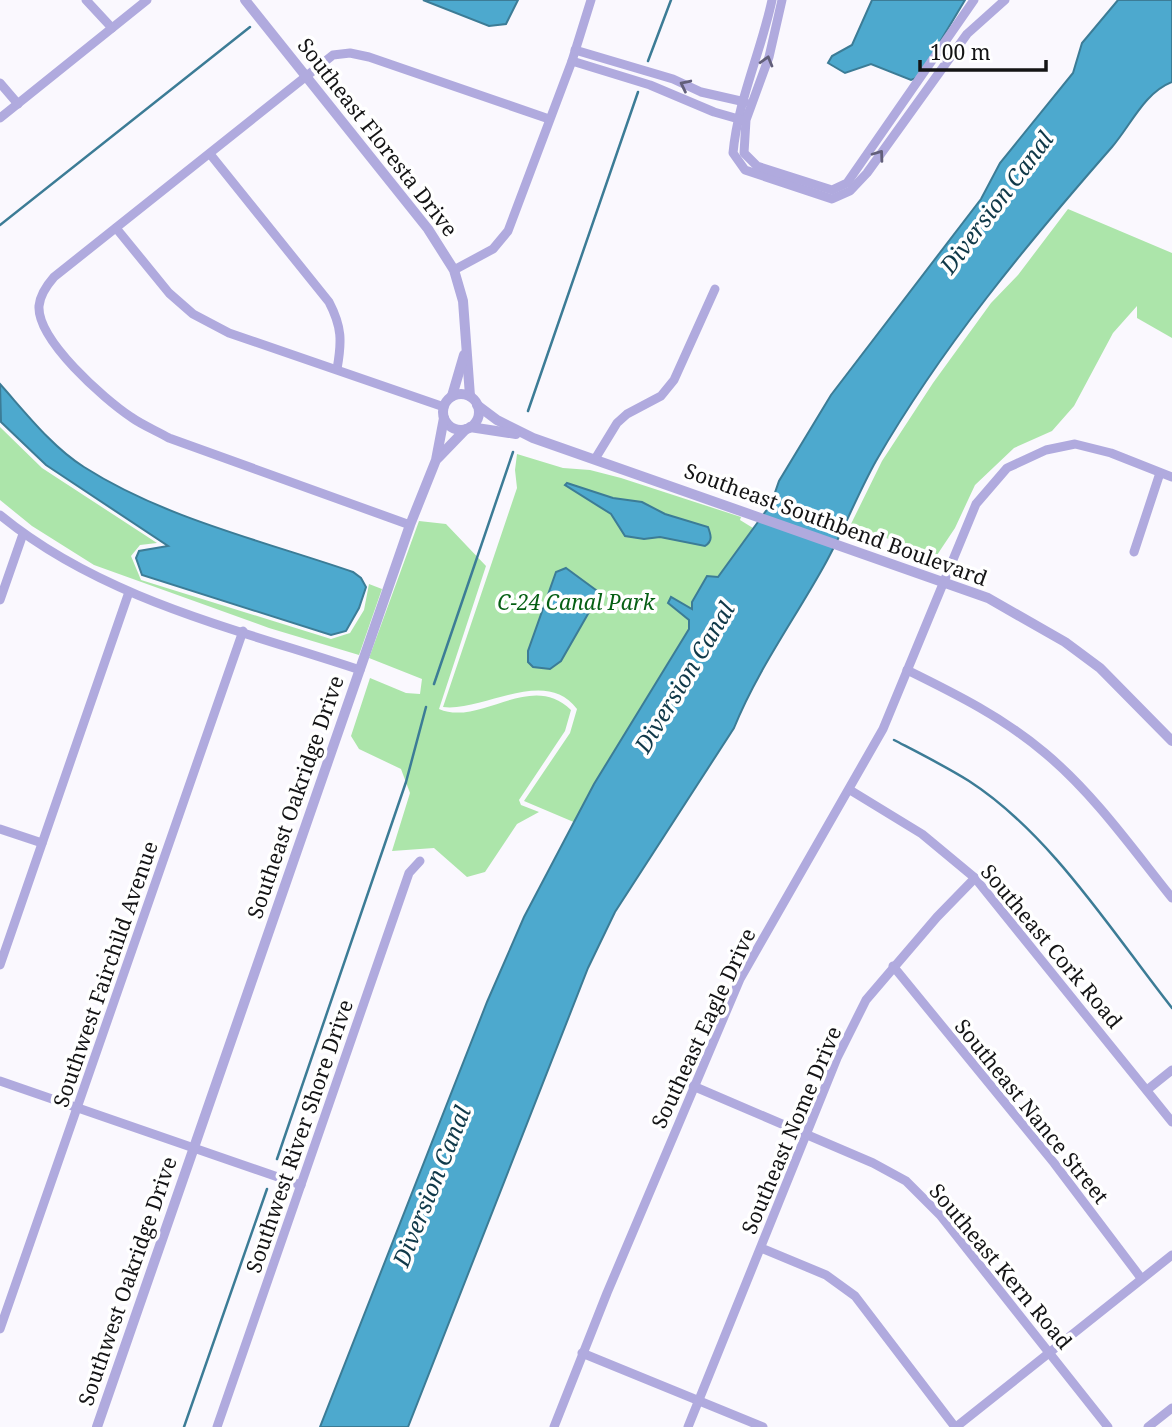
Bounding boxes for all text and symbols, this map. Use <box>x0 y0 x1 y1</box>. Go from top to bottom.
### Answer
scale bar <box>920 28 1046 72</box>
street label: Southeast Floresta Drive <box>292 32 464 242</box>
text: 100 m <box>930 38 991 66</box>
one-way arrow <box>759 55 774 67</box>
one-way arrow <box>680 79 692 93</box>
water label: Diversion Canal <box>931 124 1060 281</box>
one-way arrow <box>871 150 884 163</box>
street label: Southeast Southbend Boulevard <box>681 456 991 592</box>
park label: C-24 Canal Park <box>497 588 656 616</box>
water label: Diversion Canal <box>626 596 742 759</box>
street label: Southeast Oakridge Drive <box>240 672 350 922</box>
street label: Southwest Fairchild Avenue <box>46 837 164 1111</box>
street label: Southeast Cork Road <box>975 858 1129 1034</box>
street label: Southeast Eagle Drive <box>644 923 762 1133</box>
street label: Southwest River Shore Drive <box>239 996 359 1276</box>
street label: Southeast Nance Street <box>949 1013 1115 1209</box>
street label: Southeast Nome Drive <box>735 1022 847 1238</box>
water label: Diversion Canal <box>384 1101 478 1272</box>
street label: Southwest Oakridge Drive <box>71 1153 183 1409</box>
street label: Southeast Kern Road <box>923 1177 1079 1355</box>

